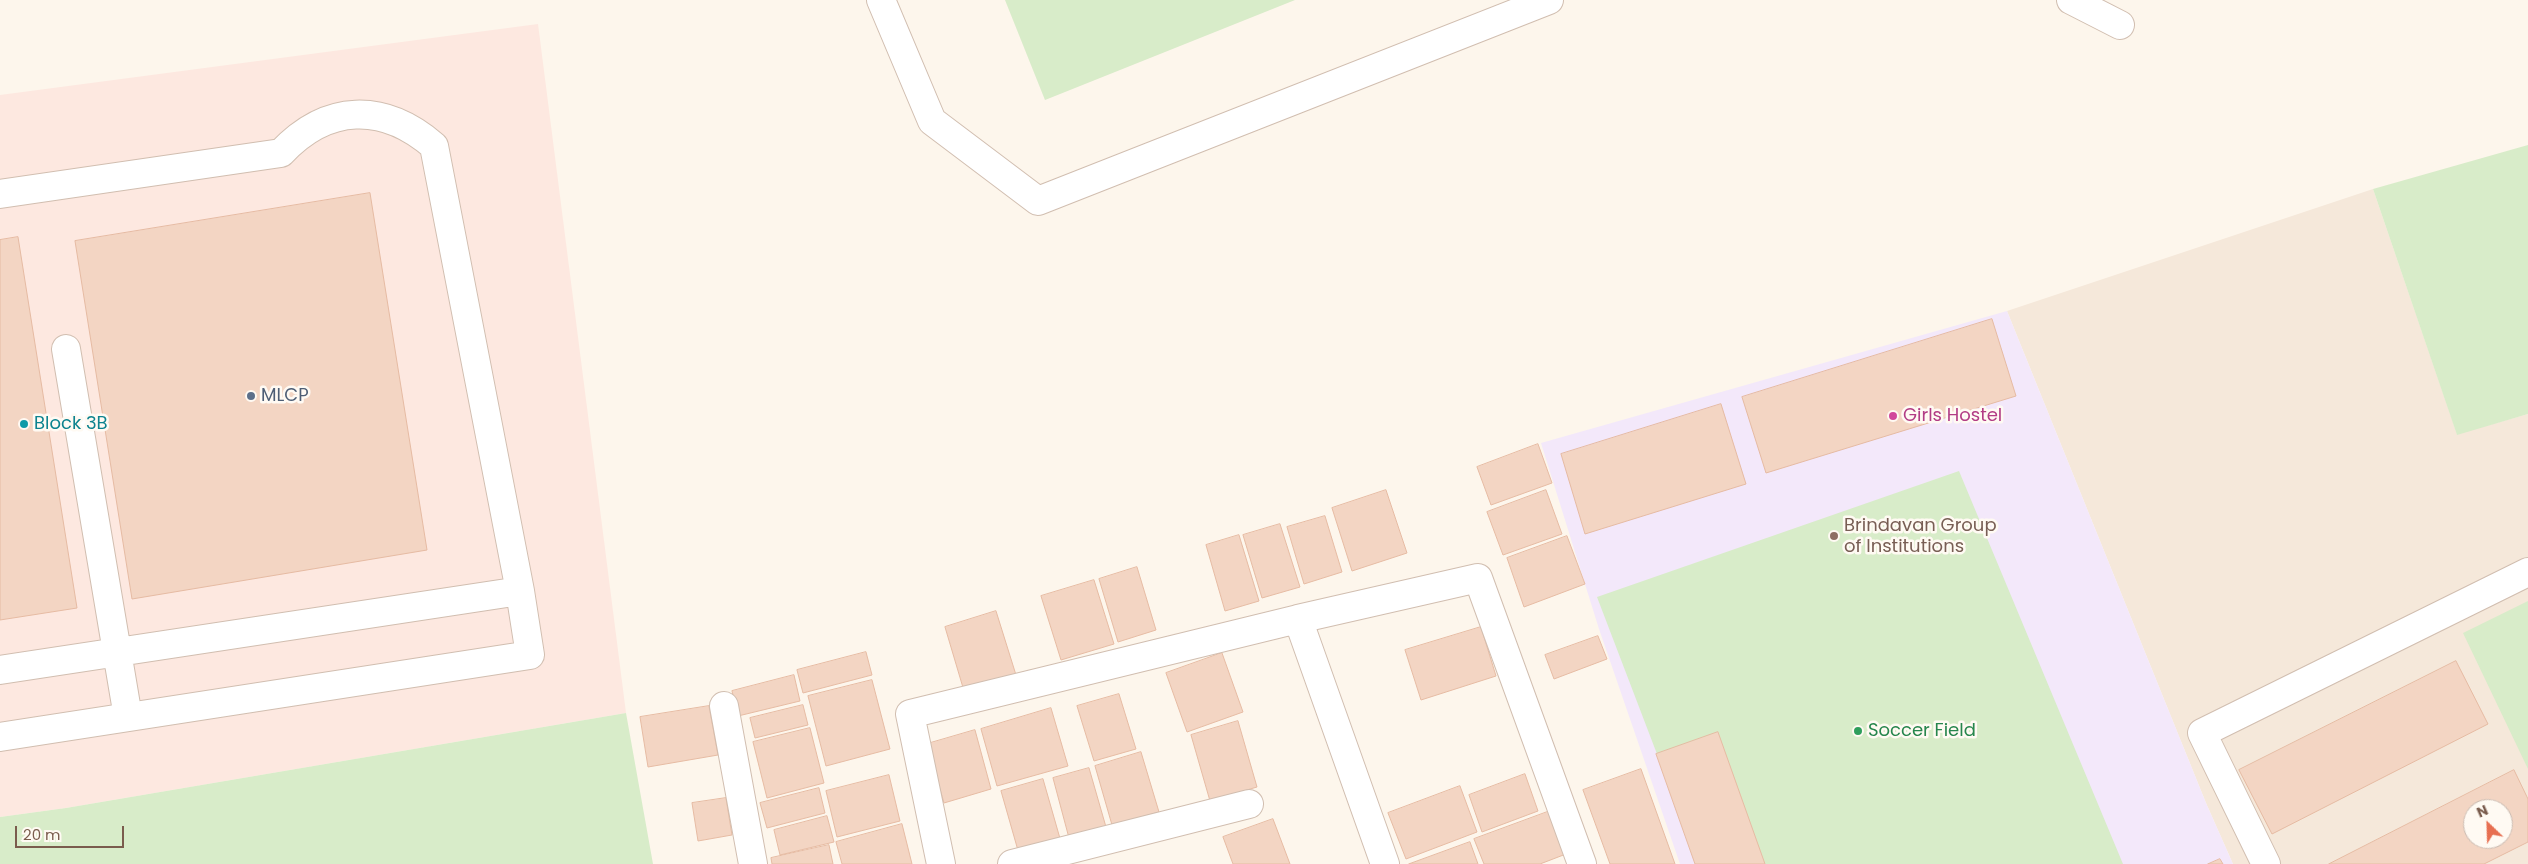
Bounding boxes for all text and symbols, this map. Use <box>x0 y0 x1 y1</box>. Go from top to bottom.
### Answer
place label: MLCP <box>261 385 309 407</box>
marker: MLCP <box>245 390 257 402</box>
place label: Girls Hostel <box>1903 405 2002 427</box>
marker: Girls Hostel <box>1887 410 1899 422</box>
place label: Block 3B <box>34 413 108 435</box>
marker: Block 3B <box>18 418 30 430</box>
place label: Brindavan Group of Institutions <box>1844 515 1997 558</box>
marker: Brindavan Group of Institutions <box>1828 530 1840 542</box>
place label: Soccer Field <box>1868 720 1976 742</box>
marker: Soccer Field <box>1852 725 1864 737</box>
north arrow <box>2463 799 2513 849</box>
text: N <box>2473 800 2491 822</box>
scale bar <box>18 816 126 848</box>
text: 20 m <box>23 824 61 845</box>

